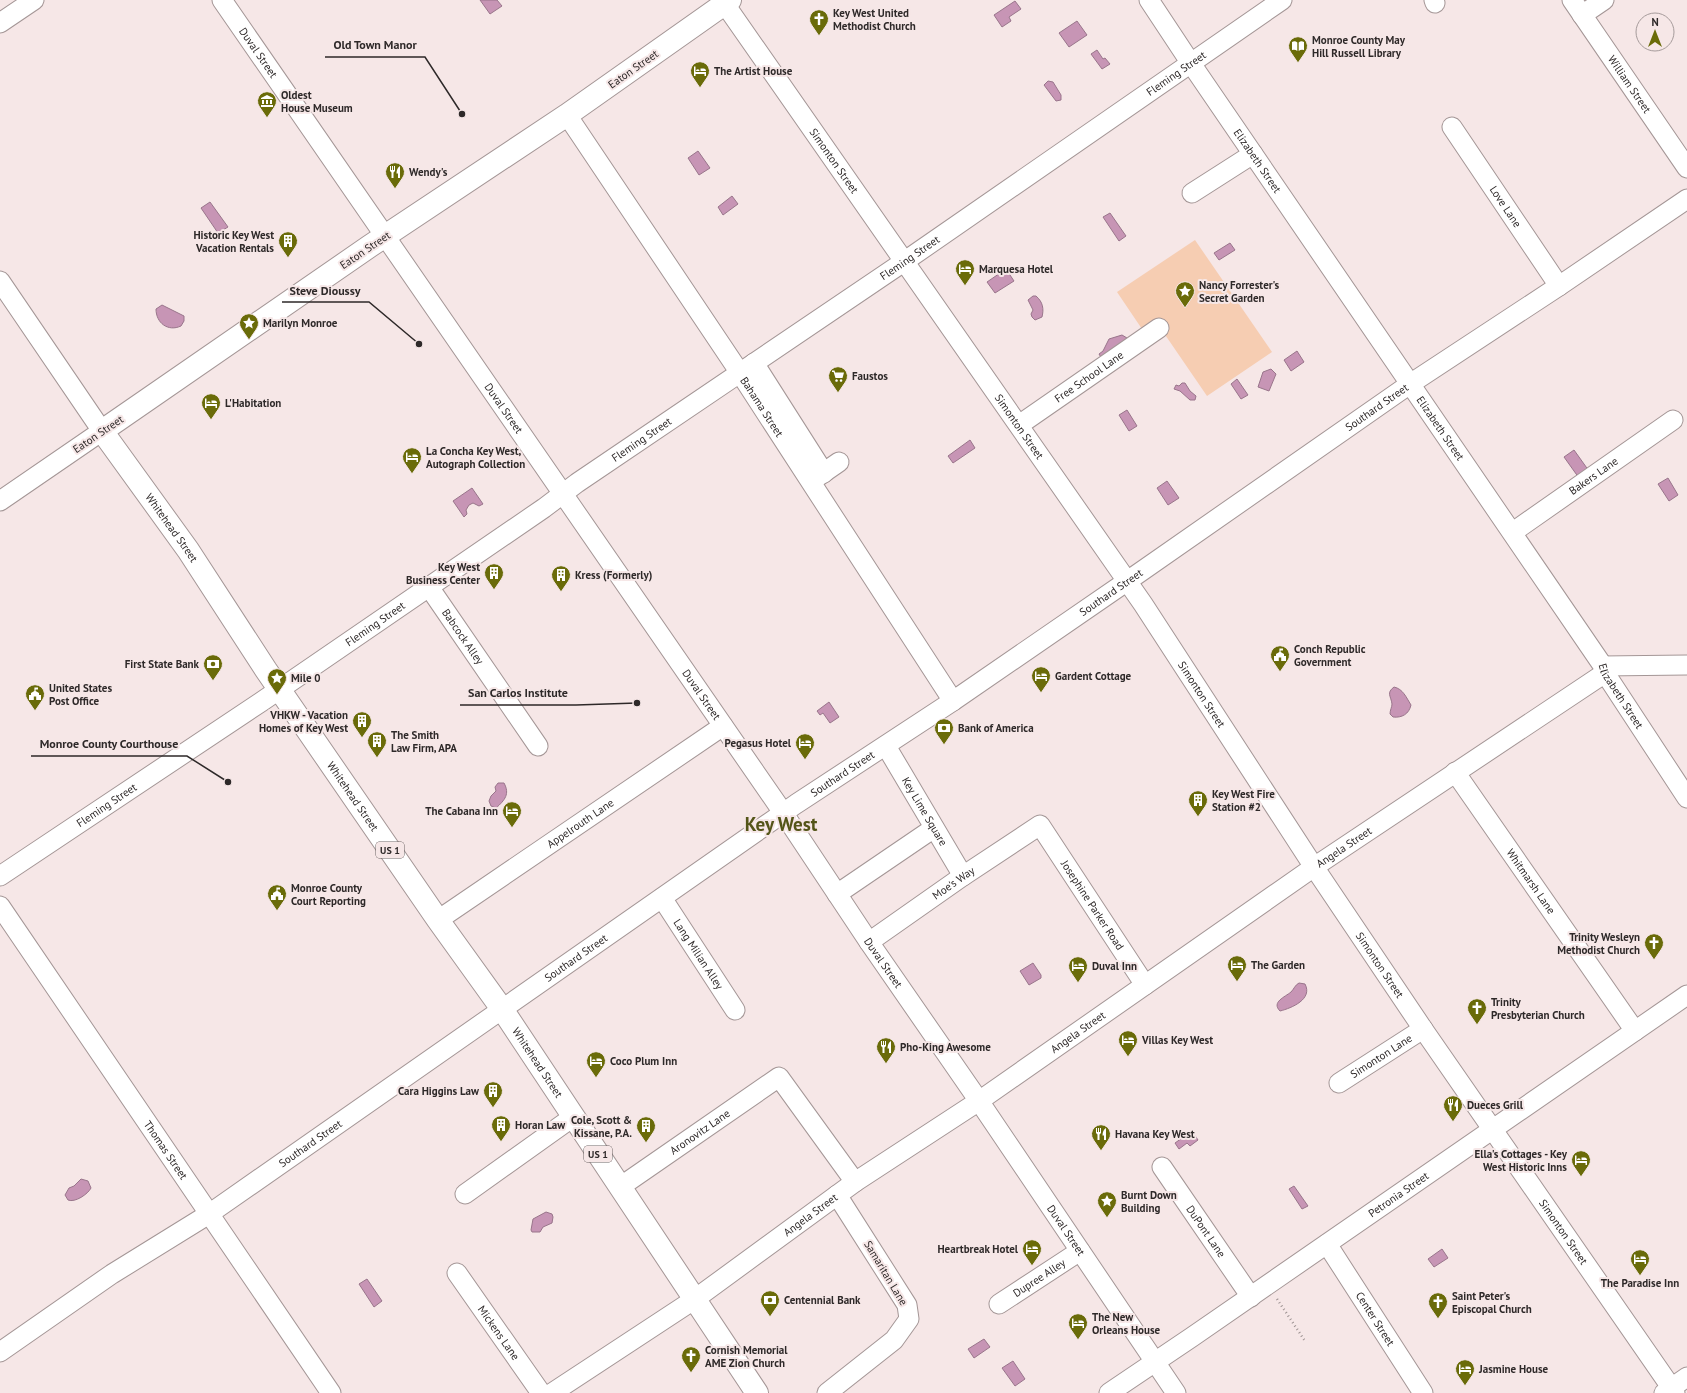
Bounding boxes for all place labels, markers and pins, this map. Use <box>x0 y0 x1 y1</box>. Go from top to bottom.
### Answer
place label: Key West United Methodist Church <box>833 6 916 33</box>
church icon: Key West United Methodist Church <box>808 8 830 36</box>
callout: Old Town Manor <box>325 33 425 57</box>
place label: Monroe County May Hill Russell Library <box>1312 33 1406 60</box>
library icon: Monroe County May Hill Russell Library <box>1287 35 1309 63</box>
hotel icon: The Artist House <box>689 60 711 88</box>
place label: The Artist House <box>714 64 793 78</box>
place label: Oldest House Museum <box>281 88 353 115</box>
museum icon: Oldest House Museum <box>256 90 278 118</box>
restaurant icon: Wendy's <box>384 161 406 189</box>
place label: Wendy's <box>409 165 448 179</box>
place label: Historic Key West Vacation Rentals <box>193 228 274 255</box>
building icon: Historic Key West Vacation Rentals <box>277 230 299 258</box>
hotel icon: Marquesa Hotel <box>954 258 976 286</box>
place label: Marquesa Hotel <box>979 262 1054 276</box>
callout: Steve Dioussy <box>282 278 369 302</box>
place label: Nancy Forrester's Secret Garden <box>1199 278 1280 305</box>
place icon: Nancy Forrester's Secret Garden <box>1174 280 1196 308</box>
place icon: Marilyn Monroe <box>238 312 260 340</box>
place label: Marilyn Monroe <box>263 316 338 330</box>
supermarket icon: Faustos <box>827 365 849 393</box>
place label: Faustos <box>852 369 888 383</box>
hotel icon: L'Habitation <box>200 392 222 420</box>
place label: L'Habitation <box>225 396 281 410</box>
place label: La Concha Key West, Autograph Collection <box>426 444 525 471</box>
hotel icon: La Concha Key West, Autograph Collection <box>401 446 423 474</box>
place label: Key West Business Center <box>406 560 480 587</box>
building icon: Key West Business Center <box>483 562 505 590</box>
building icon: Kress (Formerly) <box>550 564 572 592</box>
place label: Kress (Formerly) <box>575 568 652 582</box>
place label: Conch Republic Government <box>1294 642 1366 669</box>
public building icon: Conch Republic Government <box>1269 644 1291 672</box>
bank icon: First State Bank <box>202 653 224 681</box>
place label: First State Bank <box>125 657 200 671</box>
hotel icon: Gardent Cottage <box>1030 665 1052 693</box>
place icon: Mile 0 <box>266 667 288 695</box>
place label: Gardent Cottage <box>1055 669 1132 683</box>
place label: Mile 0 <box>291 671 321 685</box>
place label: United States Post Office <box>49 681 112 708</box>
callout: San Carlos Institute <box>460 681 576 705</box>
public building icon: United States Post Office <box>24 683 46 711</box>
place label: VHKW - Vacation Homes of Key West <box>259 708 348 735</box>
building icon: VHKW - Vacation Homes of Key West <box>351 710 373 738</box>
bank icon: Bank of America <box>933 717 955 745</box>
place label: Bank of America <box>958 721 1034 735</box>
place label: The Smith Law Firm, APA <box>391 728 457 755</box>
building icon: The Smith Law Firm, APA <box>366 730 388 758</box>
callout: Monroe County Courthouse <box>31 732 187 756</box>
hotel icon: Pegasus Hotel <box>794 732 816 760</box>
place label: Pegasus Hotel <box>725 736 792 750</box>
place label: Key West Fire Station #2 <box>1212 787 1275 814</box>
building icon: Key West Fire Station #2 <box>1187 789 1209 817</box>
hotel icon: The Cabana Inn <box>501 800 523 828</box>
place label: The Cabana Inn <box>425 804 498 818</box>
place label: Monroe County Court Reporting <box>291 881 366 908</box>
public building icon: Monroe County Court Reporting <box>266 883 288 911</box>
place label: Trinity Wesleyn Methodist Church <box>1557 930 1640 957</box>
church icon: Trinity Wesleyn Methodist Church <box>1643 932 1665 960</box>
hotel icon: The Garden <box>1226 954 1248 982</box>
hotel icon: Duval Inn <box>1067 955 1089 983</box>
place label: The Garden <box>1251 958 1305 972</box>
place label: Duval Inn <box>1092 959 1137 973</box>
place label: Trinity Presbyterian Church <box>1491 995 1585 1022</box>
church icon: Trinity Presbyterian Church <box>1466 997 1488 1025</box>
hotel icon: Villas Key West <box>1117 1029 1139 1057</box>
place label: Villas Key West <box>1141 1033 1213 1047</box>
restaurant icon: Pho-King Awesome <box>875 1036 897 1064</box>
place label: Pho-King Awesome <box>900 1040 991 1054</box>
hotel icon: Coco Plum Inn <box>585 1050 607 1078</box>
place label: Coco Plum Inn <box>610 1054 677 1068</box>
building icon: Cara Higgins Law <box>482 1080 504 1108</box>
place label: Cara Higgins Law <box>398 1084 480 1098</box>
restaurant icon: Dueces Grill <box>1442 1094 1464 1122</box>
place label: Dueces Grill <box>1467 1098 1524 1112</box>
place label: Cole, Scott & Kissane, P.A. <box>571 1113 632 1140</box>
building icon: Horan Law <box>490 1114 512 1142</box>
building icon: Cole, Scott & Kissane, P.A. <box>635 1115 657 1143</box>
place label: Horan Law <box>515 1118 566 1132</box>
restaurant icon: Havana Key West <box>1090 1123 1112 1151</box>
place label: Havana Key West <box>1115 1127 1195 1141</box>
place label: Ella's Cottages - Key West Historic Inns <box>1475 1147 1568 1174</box>
hotel icon: Ella's Cottages - Key West Historic Inns <box>1570 1149 1592 1177</box>
place label: Burnt Down Building <box>1121 1188 1177 1215</box>
place icon: Burnt Down Building <box>1096 1190 1118 1218</box>
hotel icon: Heartbreak Hotel <box>1021 1238 1043 1266</box>
place label: Heartbreak Hotel <box>937 1242 1019 1256</box>
hotel icon: The Paradise Inn <box>1629 1248 1651 1276</box>
place label: The Paradise Inn <box>1601 1276 1679 1290</box>
bank icon: Centennial Bank <box>759 1289 781 1317</box>
place label: Saint Peter's Episcopal Church <box>1452 1289 1532 1316</box>
church icon: Saint Peter's Episcopal Church <box>1427 1291 1449 1319</box>
place label: Centennial Bank <box>784 1293 861 1307</box>
place label: The New Orleans House <box>1092 1310 1161 1337</box>
hotel icon: The New Orleans House <box>1067 1312 1089 1340</box>
place label: Cornish Memorial AME Zion Church <box>705 1343 788 1370</box>
church icon: Cornish Memorial AME Zion Church <box>680 1345 702 1373</box>
hotel icon: Jasmine House <box>1454 1358 1476 1386</box>
place label: Jasmine House <box>1478 1362 1549 1376</box>

